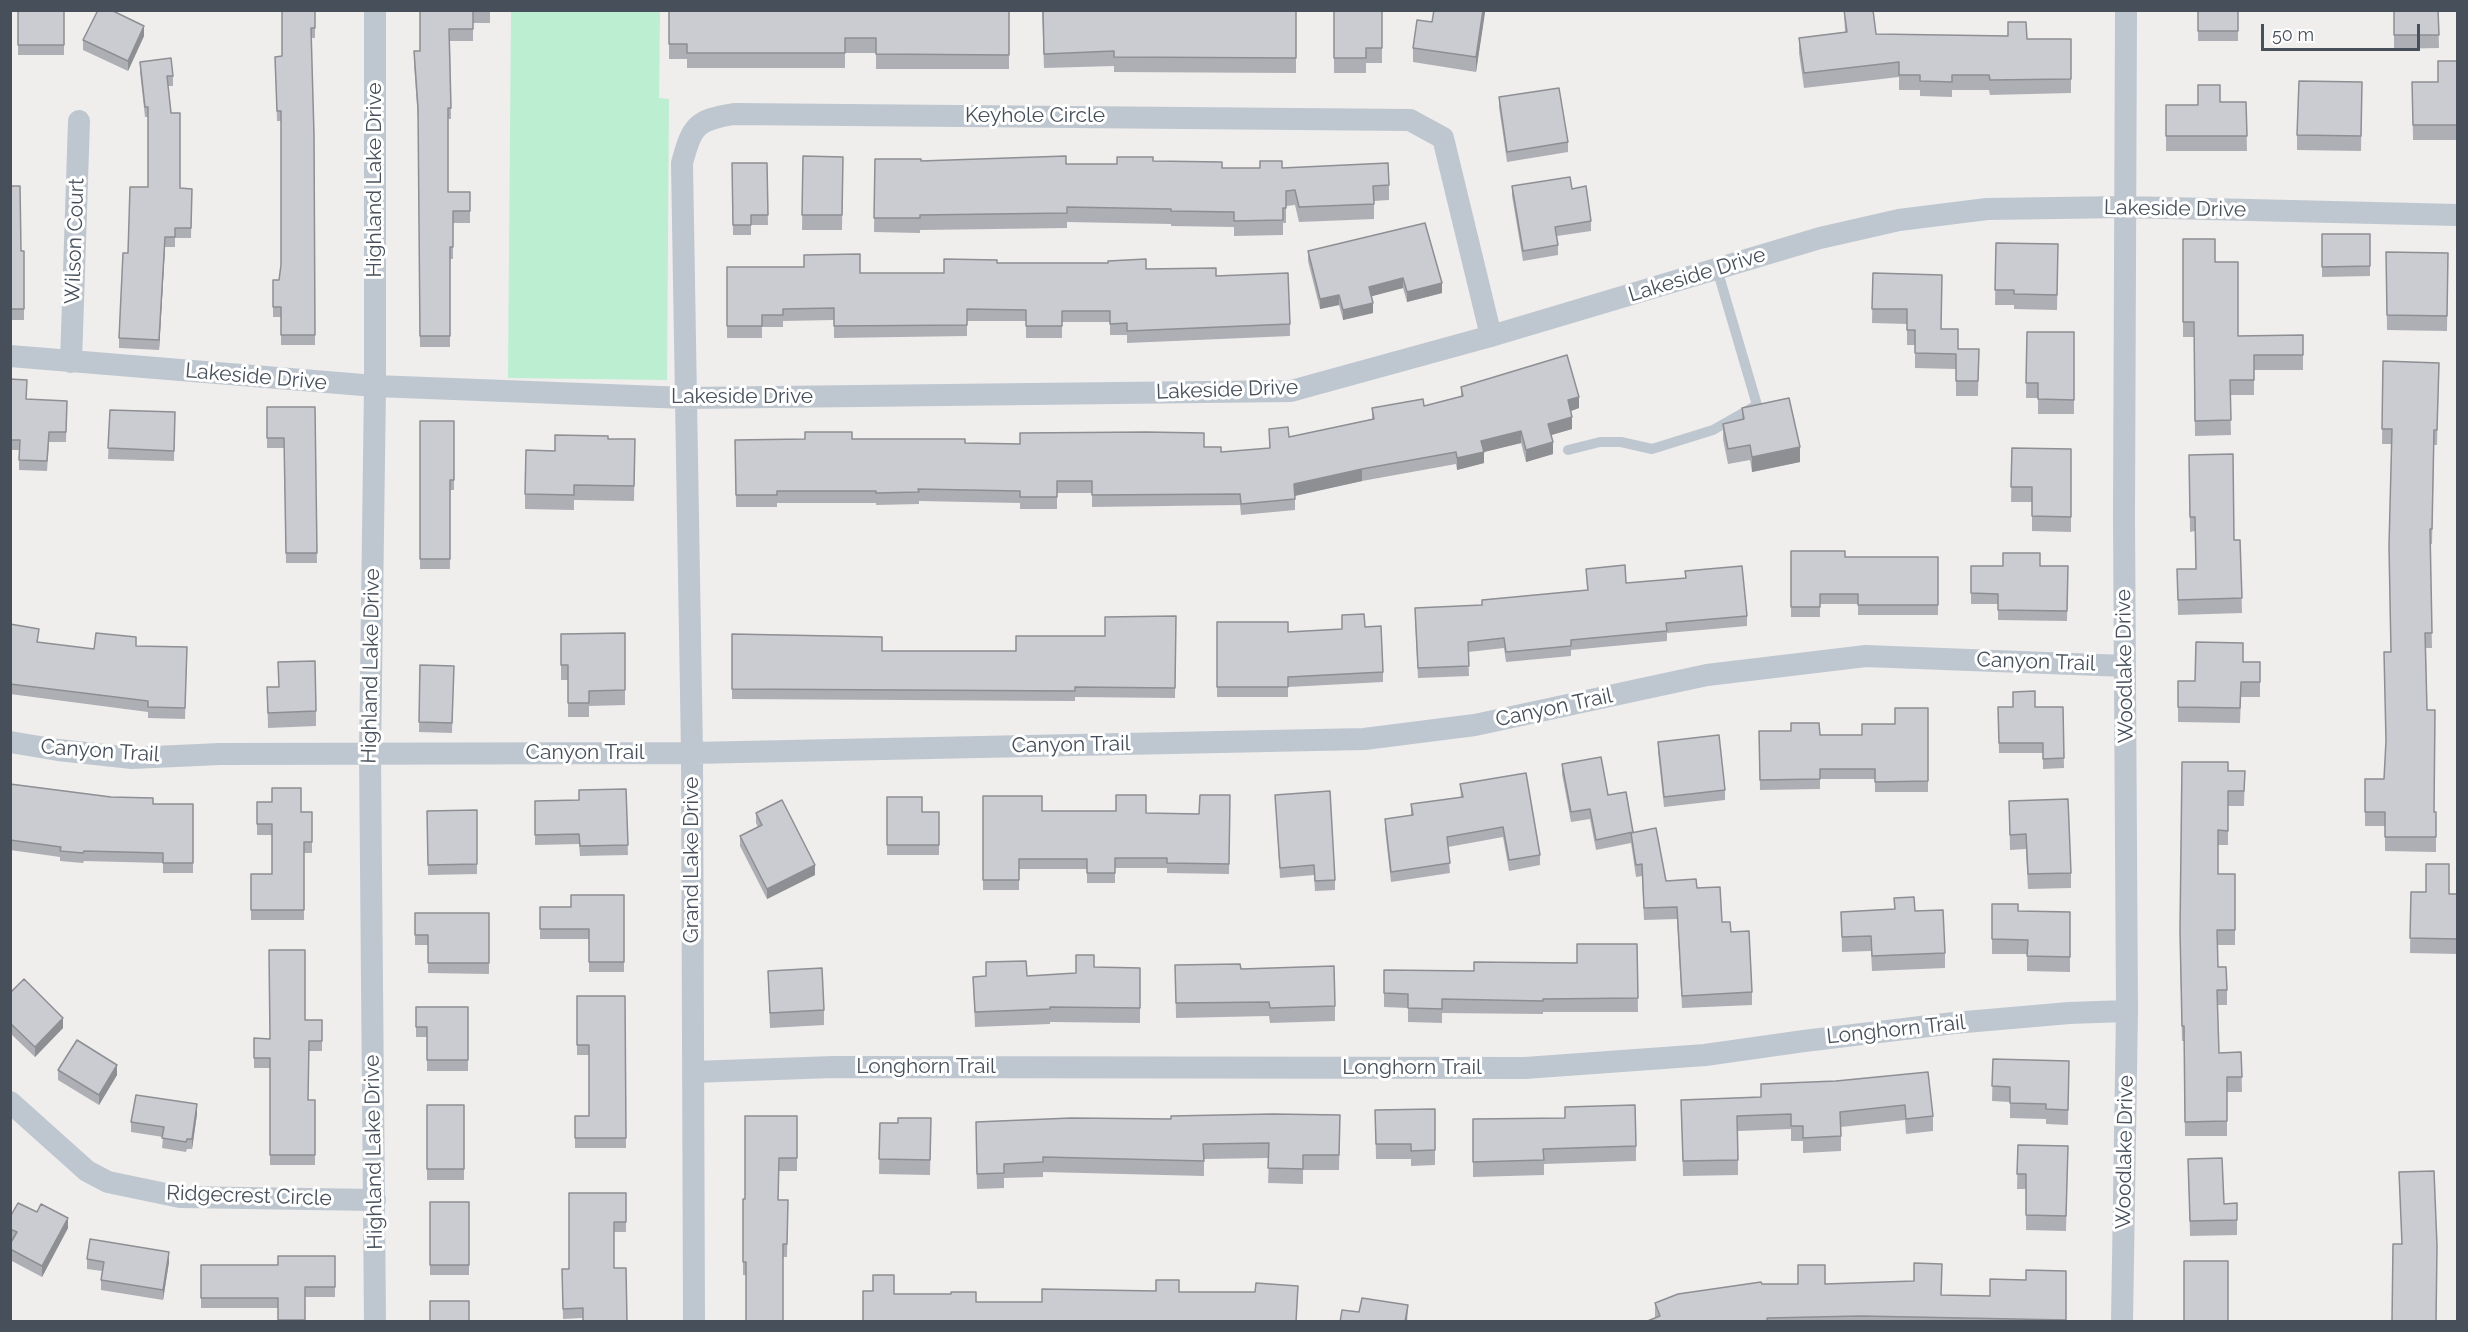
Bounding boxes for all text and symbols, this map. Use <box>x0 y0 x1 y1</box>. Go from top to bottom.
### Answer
scale bar <box>2264 12 2423 50</box>
text: 50 m <box>2272 24 2314 45</box>
street label: Highland Lake Drive <box>362 82 388 278</box>
street label: Keyhole Circle <box>965 103 1105 129</box>
street label: Wilson Court <box>60 177 90 305</box>
street label: Lakeside Drive <box>2104 195 2246 223</box>
street label: Lakeside Drive <box>1625 242 1769 308</box>
street label: Lakeside Drive <box>184 358 328 396</box>
street label: Lakeside Drive <box>1156 375 1298 405</box>
street label: Lakeside Drive <box>671 384 813 410</box>
street label: Highland Lake Drive <box>357 568 385 764</box>
street label: Woodlake Drive <box>2111 589 2139 743</box>
street label: Canyon Trail <box>1976 647 2096 677</box>
street label: Canyon Trail <box>1493 683 1615 733</box>
street label: Canyon Trail <box>1011 731 1131 759</box>
street label: Canyon Trail <box>40 734 160 768</box>
street label: Canyon Trail <box>526 740 644 766</box>
street label: Grand Lake Drive <box>679 777 705 943</box>
street label: Longhorn Trail <box>1825 1010 1967 1050</box>
street label: Highland Lake Drive <box>360 1054 388 1250</box>
street label: Longhorn Trail <box>856 1054 996 1080</box>
street label: Longhorn Trail <box>1342 1055 1482 1081</box>
street label: Woodlake Drive <box>2111 1075 2139 1229</box>
street label: Ridgecrest Circle <box>166 1181 332 1211</box>

